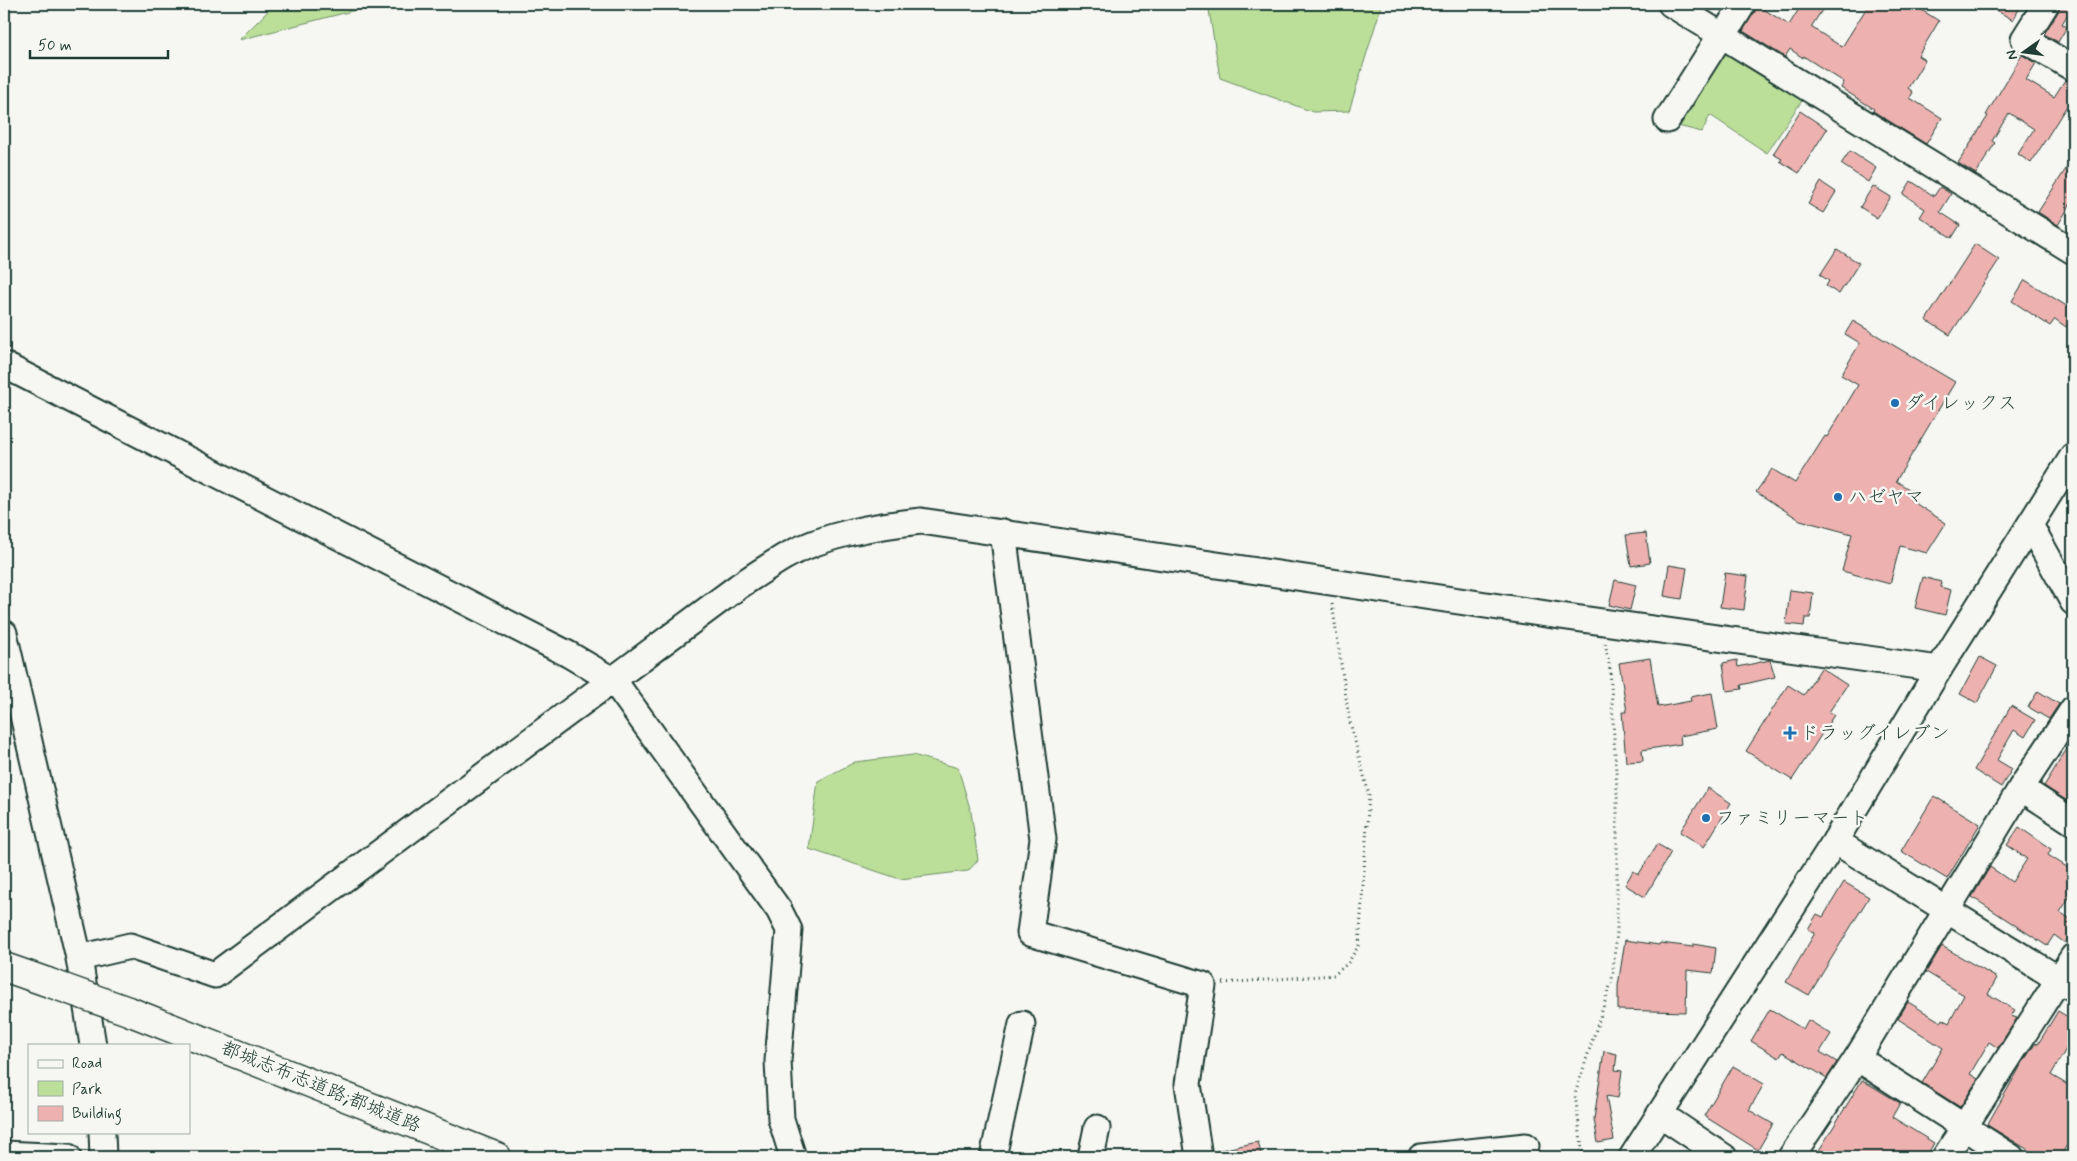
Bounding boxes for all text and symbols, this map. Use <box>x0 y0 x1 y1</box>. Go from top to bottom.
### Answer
scale bar <box>30 28 168 60</box>
north arrow <box>2000 28 2050 78</box>
text: 50 m <box>38 36 72 56</box>
text: N <box>2002 48 2022 62</box>
place label: ダイレックス <box>1905 391 2017 416</box>
marker: ダイレックス <box>1889 397 1901 409</box>
place label: ハゼヤマ <box>1848 485 1924 510</box>
marker: ハゼヤマ <box>1832 491 1844 503</box>
place label: ドラッグイレブン <box>1800 721 1950 746</box>
marker: ドラッグイレブン <box>1784 727 1796 739</box>
place label: ファミリーマート <box>1716 806 1868 831</box>
marker: ファミリーマート <box>1700 812 1712 824</box>
street label: 都城志布志道路;都城道路 <box>217 1035 425 1139</box>
legend <box>28 1044 190 1134</box>
text: Road <box>72 1054 102 1074</box>
text: Park <box>72 1080 102 1100</box>
text: Building <box>72 1104 122 1125</box>

